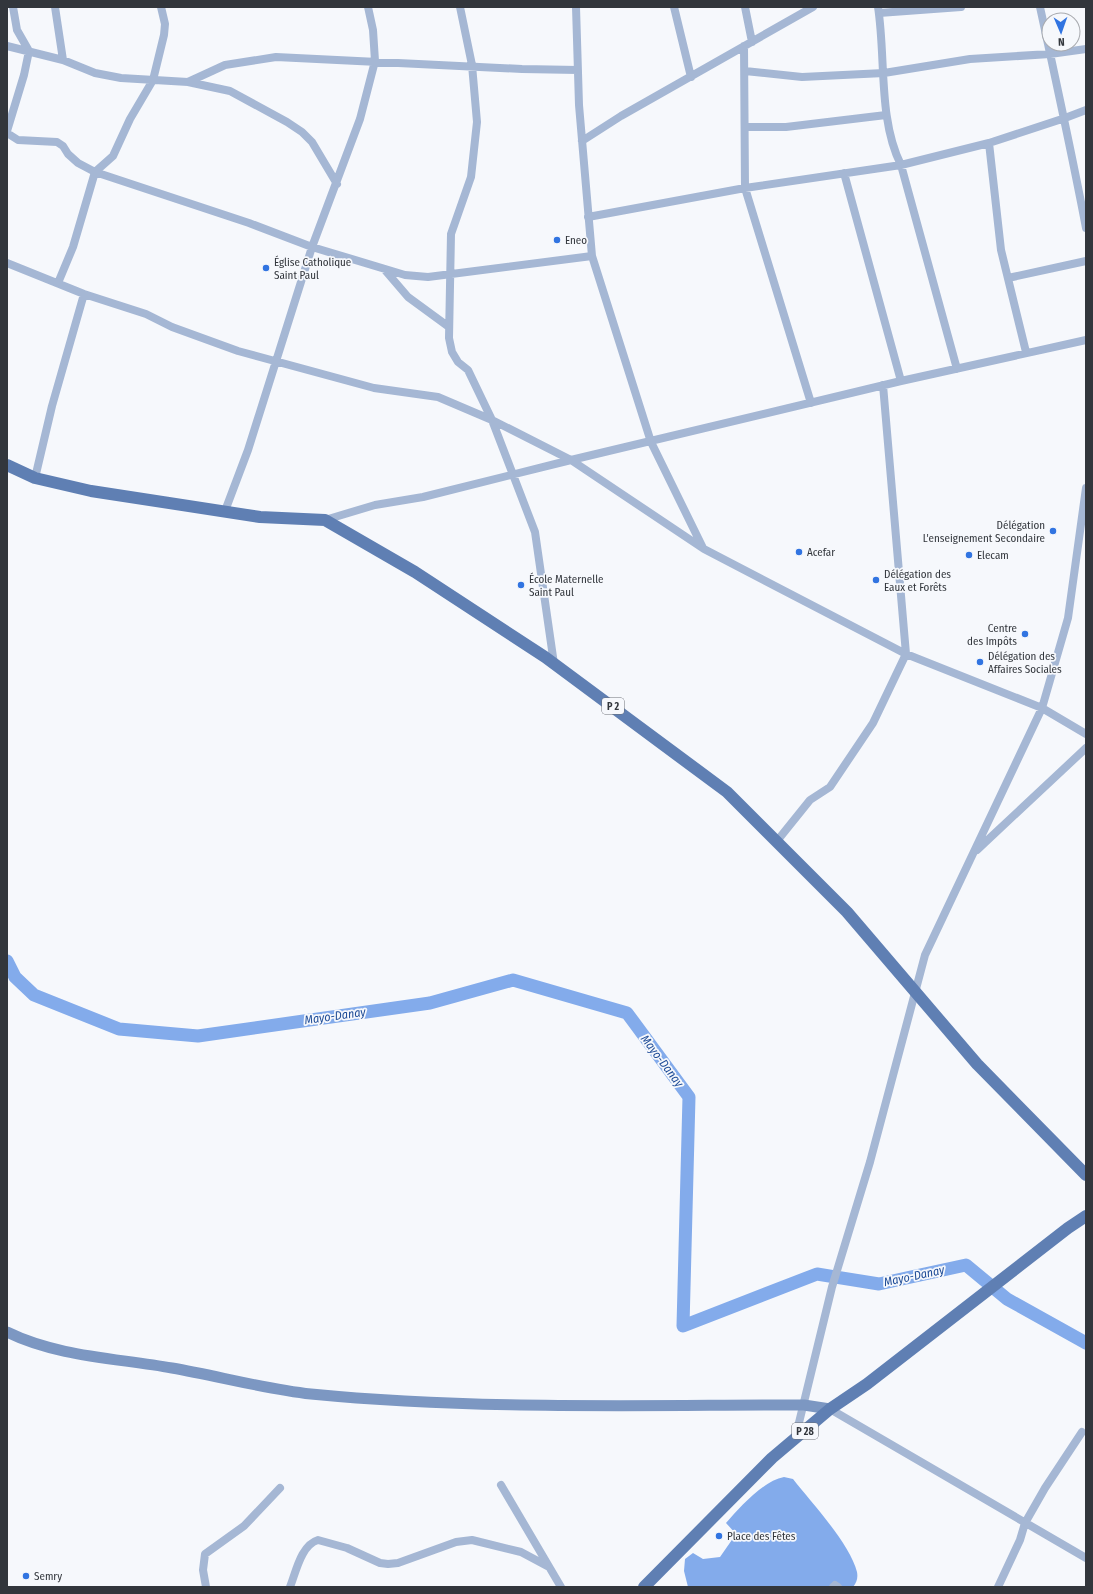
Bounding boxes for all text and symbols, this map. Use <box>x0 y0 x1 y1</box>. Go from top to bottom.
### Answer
north arrow <box>1041 12 1081 52</box>
text: N <box>1058 35 1065 48</box>
place label: Eneo <box>565 234 587 247</box>
marker: Eneo <box>552 235 562 245</box>
place label: Église Catholique Saint Paul <box>274 255 351 282</box>
marker: Église Catholique Saint Paul <box>261 263 271 273</box>
place label: Délégation L'enseignement Secondaire <box>923 519 1045 545</box>
marker: Délégation L'enseignement Secondaire <box>1048 526 1058 536</box>
place label: Acefar <box>807 546 835 559</box>
marker: Acefar <box>794 547 804 557</box>
place label: Elecam <box>977 549 1009 562</box>
marker: Elecam <box>964 550 974 560</box>
place label: Délégation des Eaux et Forêts <box>884 568 951 594</box>
place label: École Maternelle Saint Paul <box>529 572 603 599</box>
marker: Délégation des Eaux et Forêts <box>871 575 881 585</box>
marker: École Maternelle Saint Paul <box>516 580 526 590</box>
place label: Centre des Impôts <box>967 622 1017 648</box>
marker: Centre des Impôts <box>1020 629 1030 639</box>
place label: Délégation des Affaires Sociales <box>988 650 1062 676</box>
marker: Délégation des Affaires Sociales <box>975 657 985 667</box>
road number: P 2 <box>602 698 624 714</box>
water label: Mayo-Danay <box>304 1005 367 1027</box>
water label: Mayo-Danay <box>638 1032 687 1090</box>
water label: Mayo-Danay <box>882 1263 946 1289</box>
road number: P 28 <box>792 1423 818 1439</box>
place label: Place des Fêtes <box>727 1530 796 1543</box>
marker: Place des Fêtes <box>714 1531 724 1541</box>
place label: Semry <box>34 1570 62 1583</box>
marker: Semry <box>21 1571 31 1581</box>

